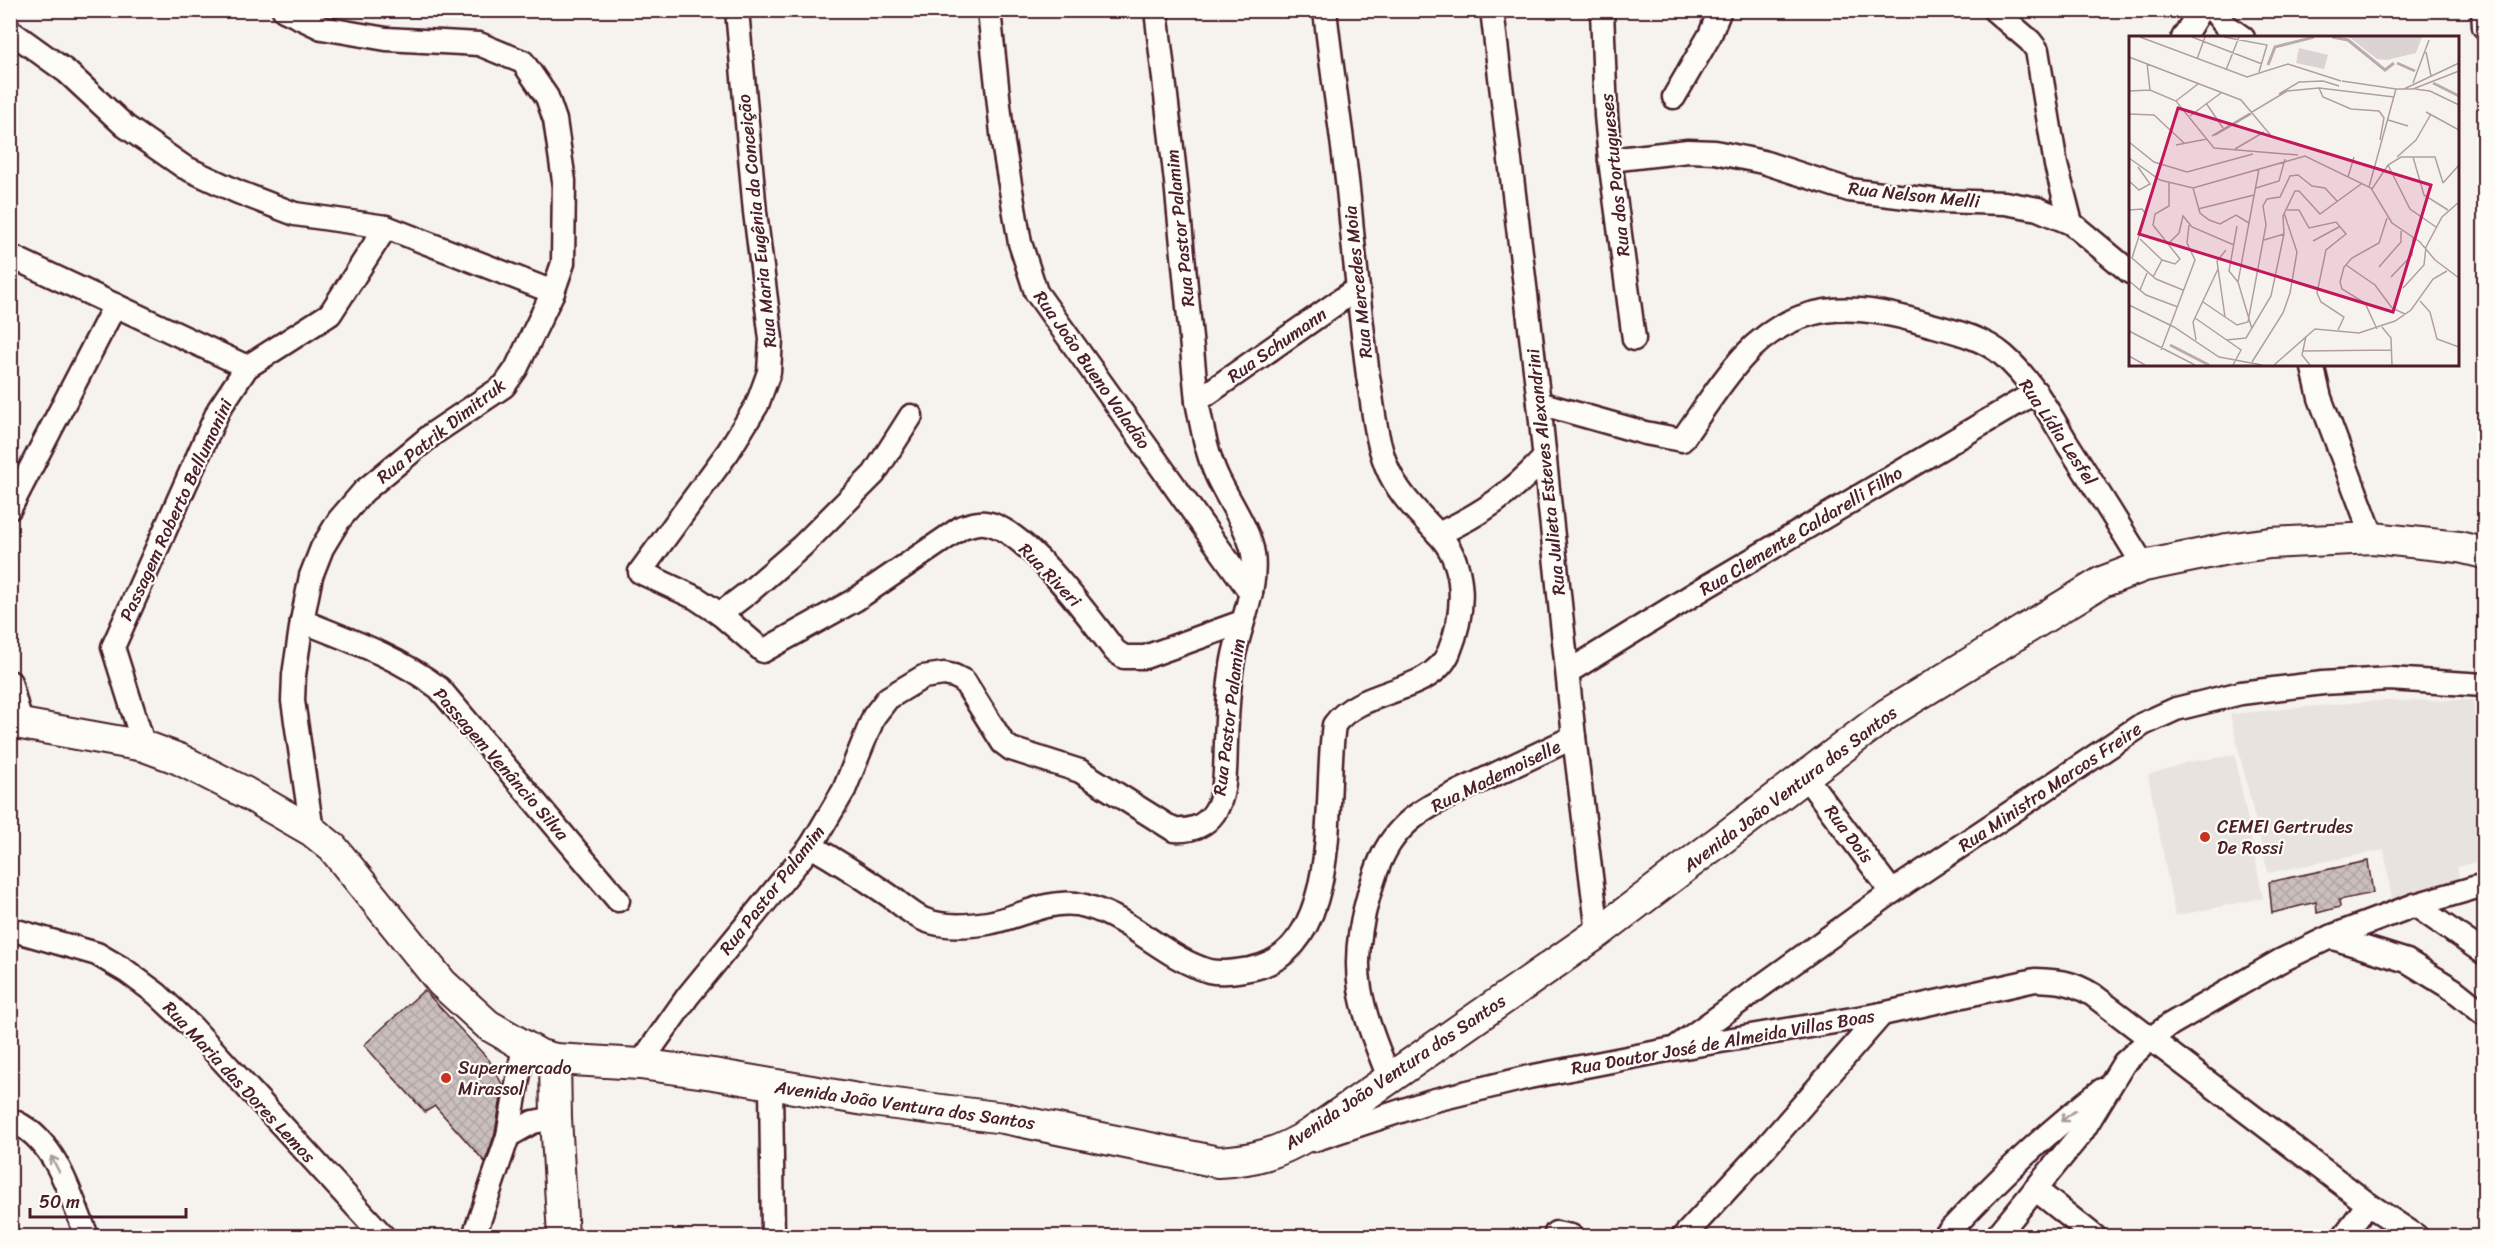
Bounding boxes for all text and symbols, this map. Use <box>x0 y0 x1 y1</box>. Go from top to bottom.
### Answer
inset map <box>2129 36 2459 366</box>
street label: Rua dos Portugueses <box>1590 91 1639 258</box>
street label: Rua Maria Eugênia da Conceição <box>728 93 786 349</box>
street label: Rua Pastor Palamim <box>1156 148 1204 308</box>
street label: Rua Nelson Melli <box>1847 172 1982 218</box>
street label: Rua Mercedes Moia <box>1334 203 1382 360</box>
street label: Rua João Bueno Valadão <box>1025 284 1159 456</box>
street label: Rua Schumann <box>1220 298 1334 391</box>
street label: Rua Julieta Esteves Alexandrini <box>1517 346 1575 597</box>
street label: Rua Patrik Dimitruk <box>369 370 513 492</box>
street label: Rua Lídia Lesfel <box>2010 372 2106 493</box>
street label: Passagem Roberto Bellumonini <box>110 393 242 627</box>
street label: Rua Clemente Caldarelli Filho <box>1693 457 1909 605</box>
street label: Rua Riveri <box>1011 535 1090 616</box>
street label: Rua Pastor Palamim <box>1203 636 1255 797</box>
street label: Passagem Venâncio Silva <box>425 680 578 849</box>
street label: Avenida João Ventura dos Santos <box>1675 697 1905 881</box>
street label: Rua Ministro Marcos Freire <box>1951 713 2149 861</box>
street label: Rua Mademoiselle <box>1425 731 1567 821</box>
street label: Rua Dois <box>1816 798 1882 871</box>
place label: CEMEI Gertrudes De Rossi <box>2217 811 2354 864</box>
street label: Rua Pastor Palamim <box>711 818 833 962</box>
marker: CEMEI Gertrudes De Rossi <box>2198 830 2212 844</box>
street label: Avenida João Ventura dos Santos <box>1277 985 1513 1159</box>
street label: Rua Maria das Dores Lemos <box>155 993 324 1171</box>
street label: Rua Doutor José de Almeida Villas Boas <box>1569 999 1878 1084</box>
place label: Supermercado Mirassol <box>458 1052 572 1105</box>
marker: Supermercado Mirassol <box>439 1071 453 1085</box>
street label: Avenida João Ventura dos Santos <box>772 1071 1038 1139</box>
one-way arrow <box>2061 1109 2077 1122</box>
one-way arrow <box>49 1155 60 1173</box>
scale bar <box>30 1181 186 1219</box>
text: 50 m <box>39 1186 80 1218</box>

